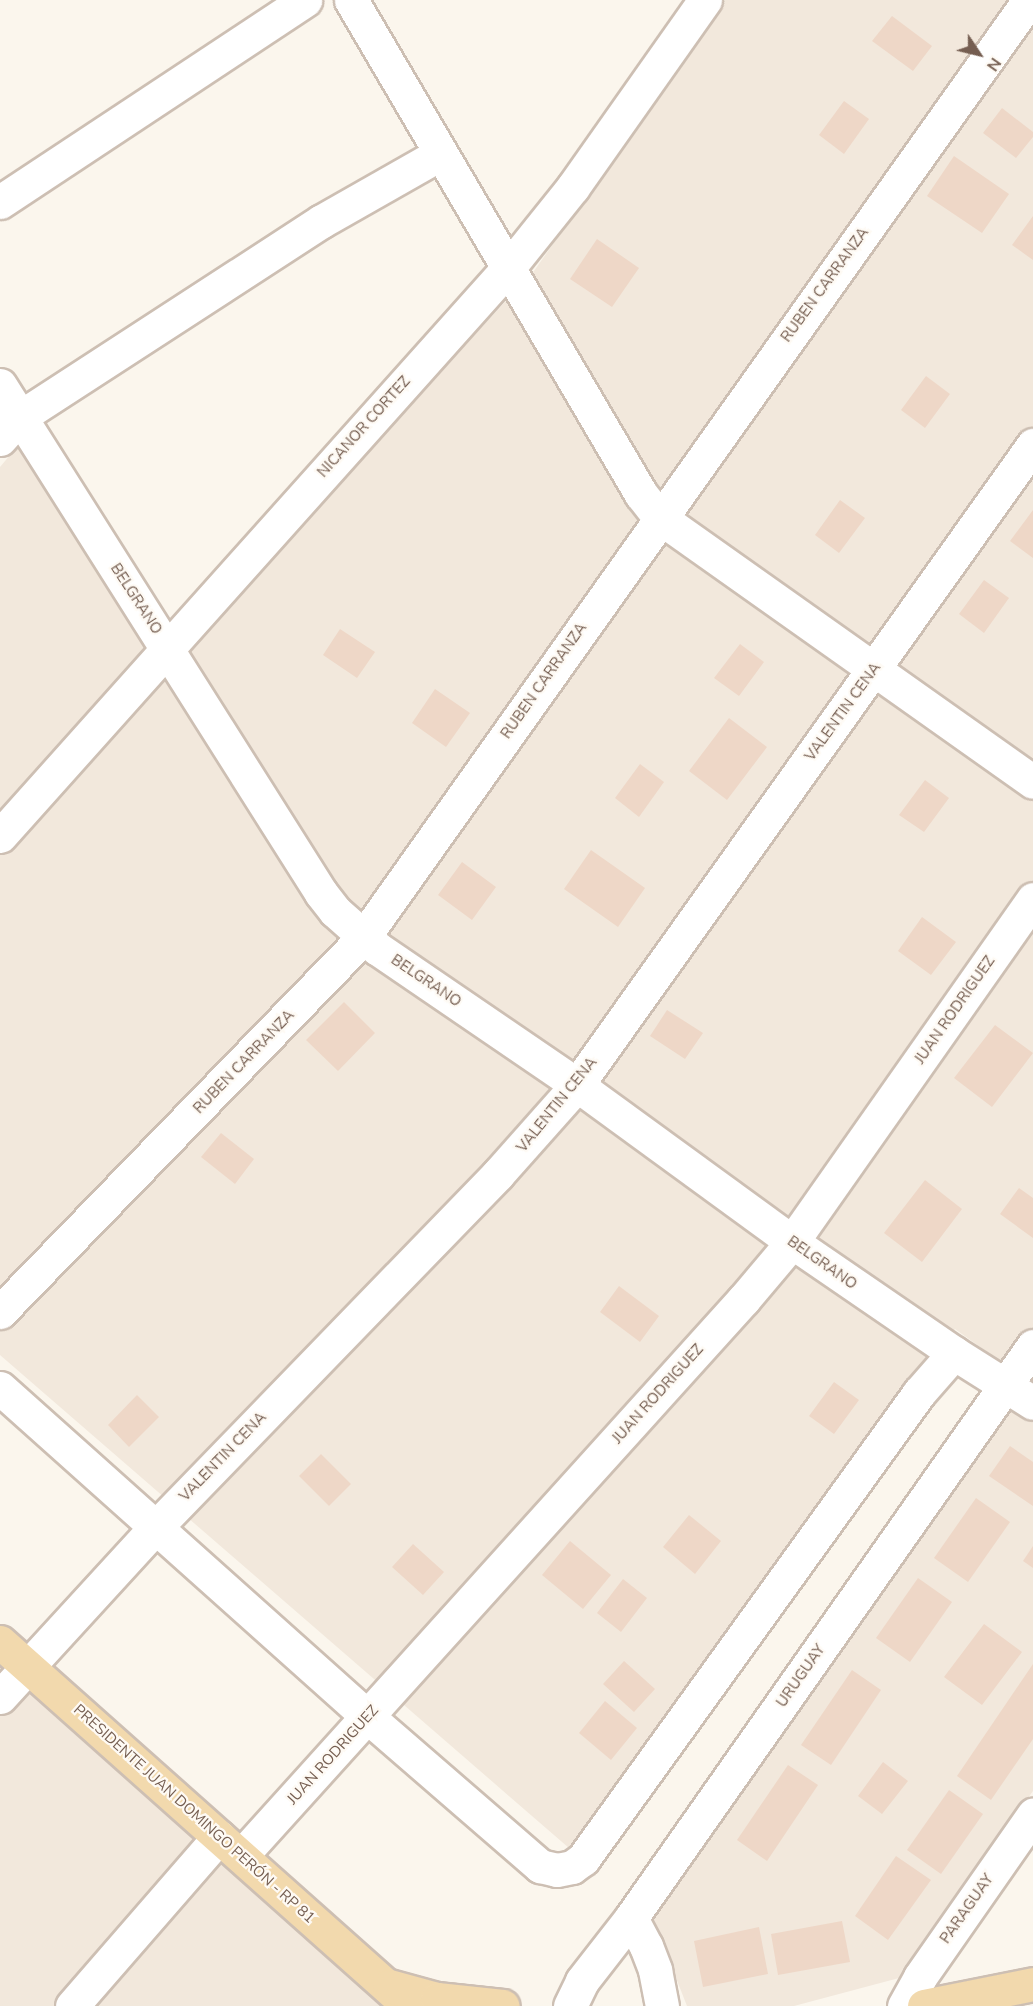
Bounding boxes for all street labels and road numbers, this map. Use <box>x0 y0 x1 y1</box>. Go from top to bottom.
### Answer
street label: RUBEN CARRANZA <box>777 224 873 346</box>
street label: NICANOR CORTEZ <box>314 373 414 481</box>
street label: BELGRANO <box>106 560 166 638</box>
street label: RUBEN CARRANZA <box>497 620 591 742</box>
street label: VALENTIN CENA <box>801 659 885 765</box>
street label: BELGRANO <box>387 951 465 1011</box>
street label: JUAN RODRIGUEZ <box>911 953 999 1067</box>
street label: RUBEN CARRANZA <box>190 1006 298 1118</box>
street label: VALENTIN CENA <box>513 1054 601 1156</box>
street label: BELGRANO <box>784 1232 860 1294</box>
street label: JUAN RODRIGUEZ <box>609 1341 707 1447</box>
street label: VALENTIN CENA <box>176 1409 270 1505</box>
street label: URUGUAY <box>773 1641 829 1711</box>
street label: PRESIDENTE JUAN DOMINGO PERÓN - RP 81 <box>70 1701 318 1927</box>
street label: JUAN RODRIGUEZ <box>284 1702 382 1808</box>
street label: PARAGUAY <box>937 1871 997 1947</box>

